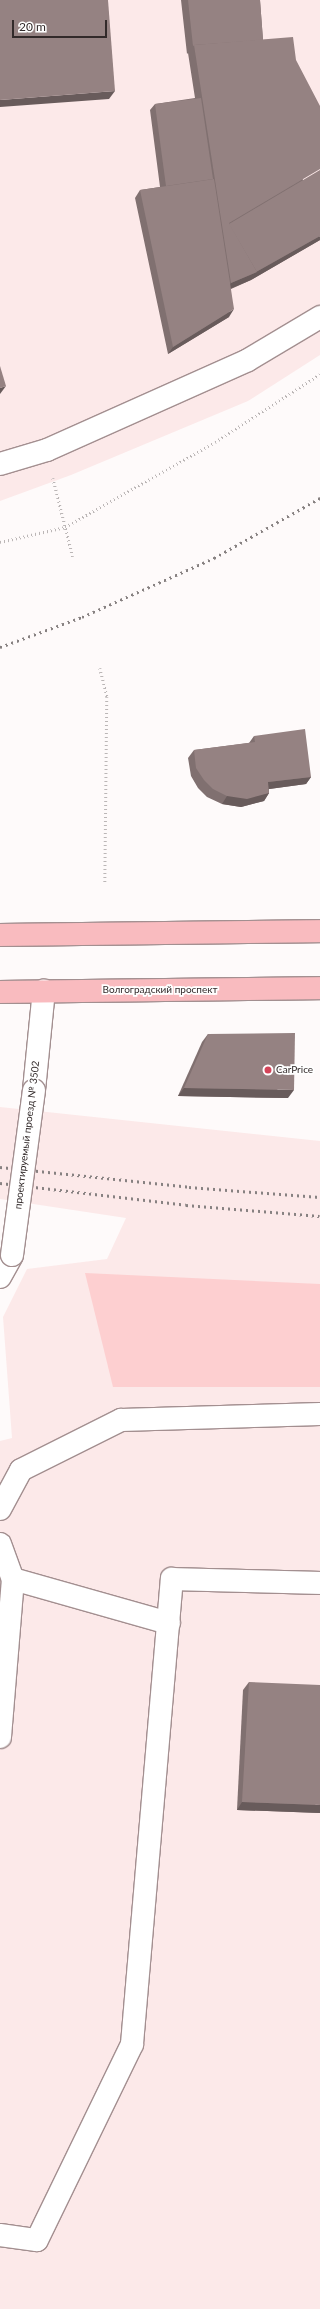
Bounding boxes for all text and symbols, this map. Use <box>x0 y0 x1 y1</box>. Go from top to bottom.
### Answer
scale bar <box>14 12 109 38</box>
text: 20 m <box>19 19 46 34</box>
street label: Волгоградский проспект <box>103 984 217 996</box>
street label: проектируемый проезд № 3502 <box>12 1060 42 1210</box>
place label: CarPrice <box>276 1064 313 1076</box>
marker: CarPrice <box>263 1065 273 1075</box>

